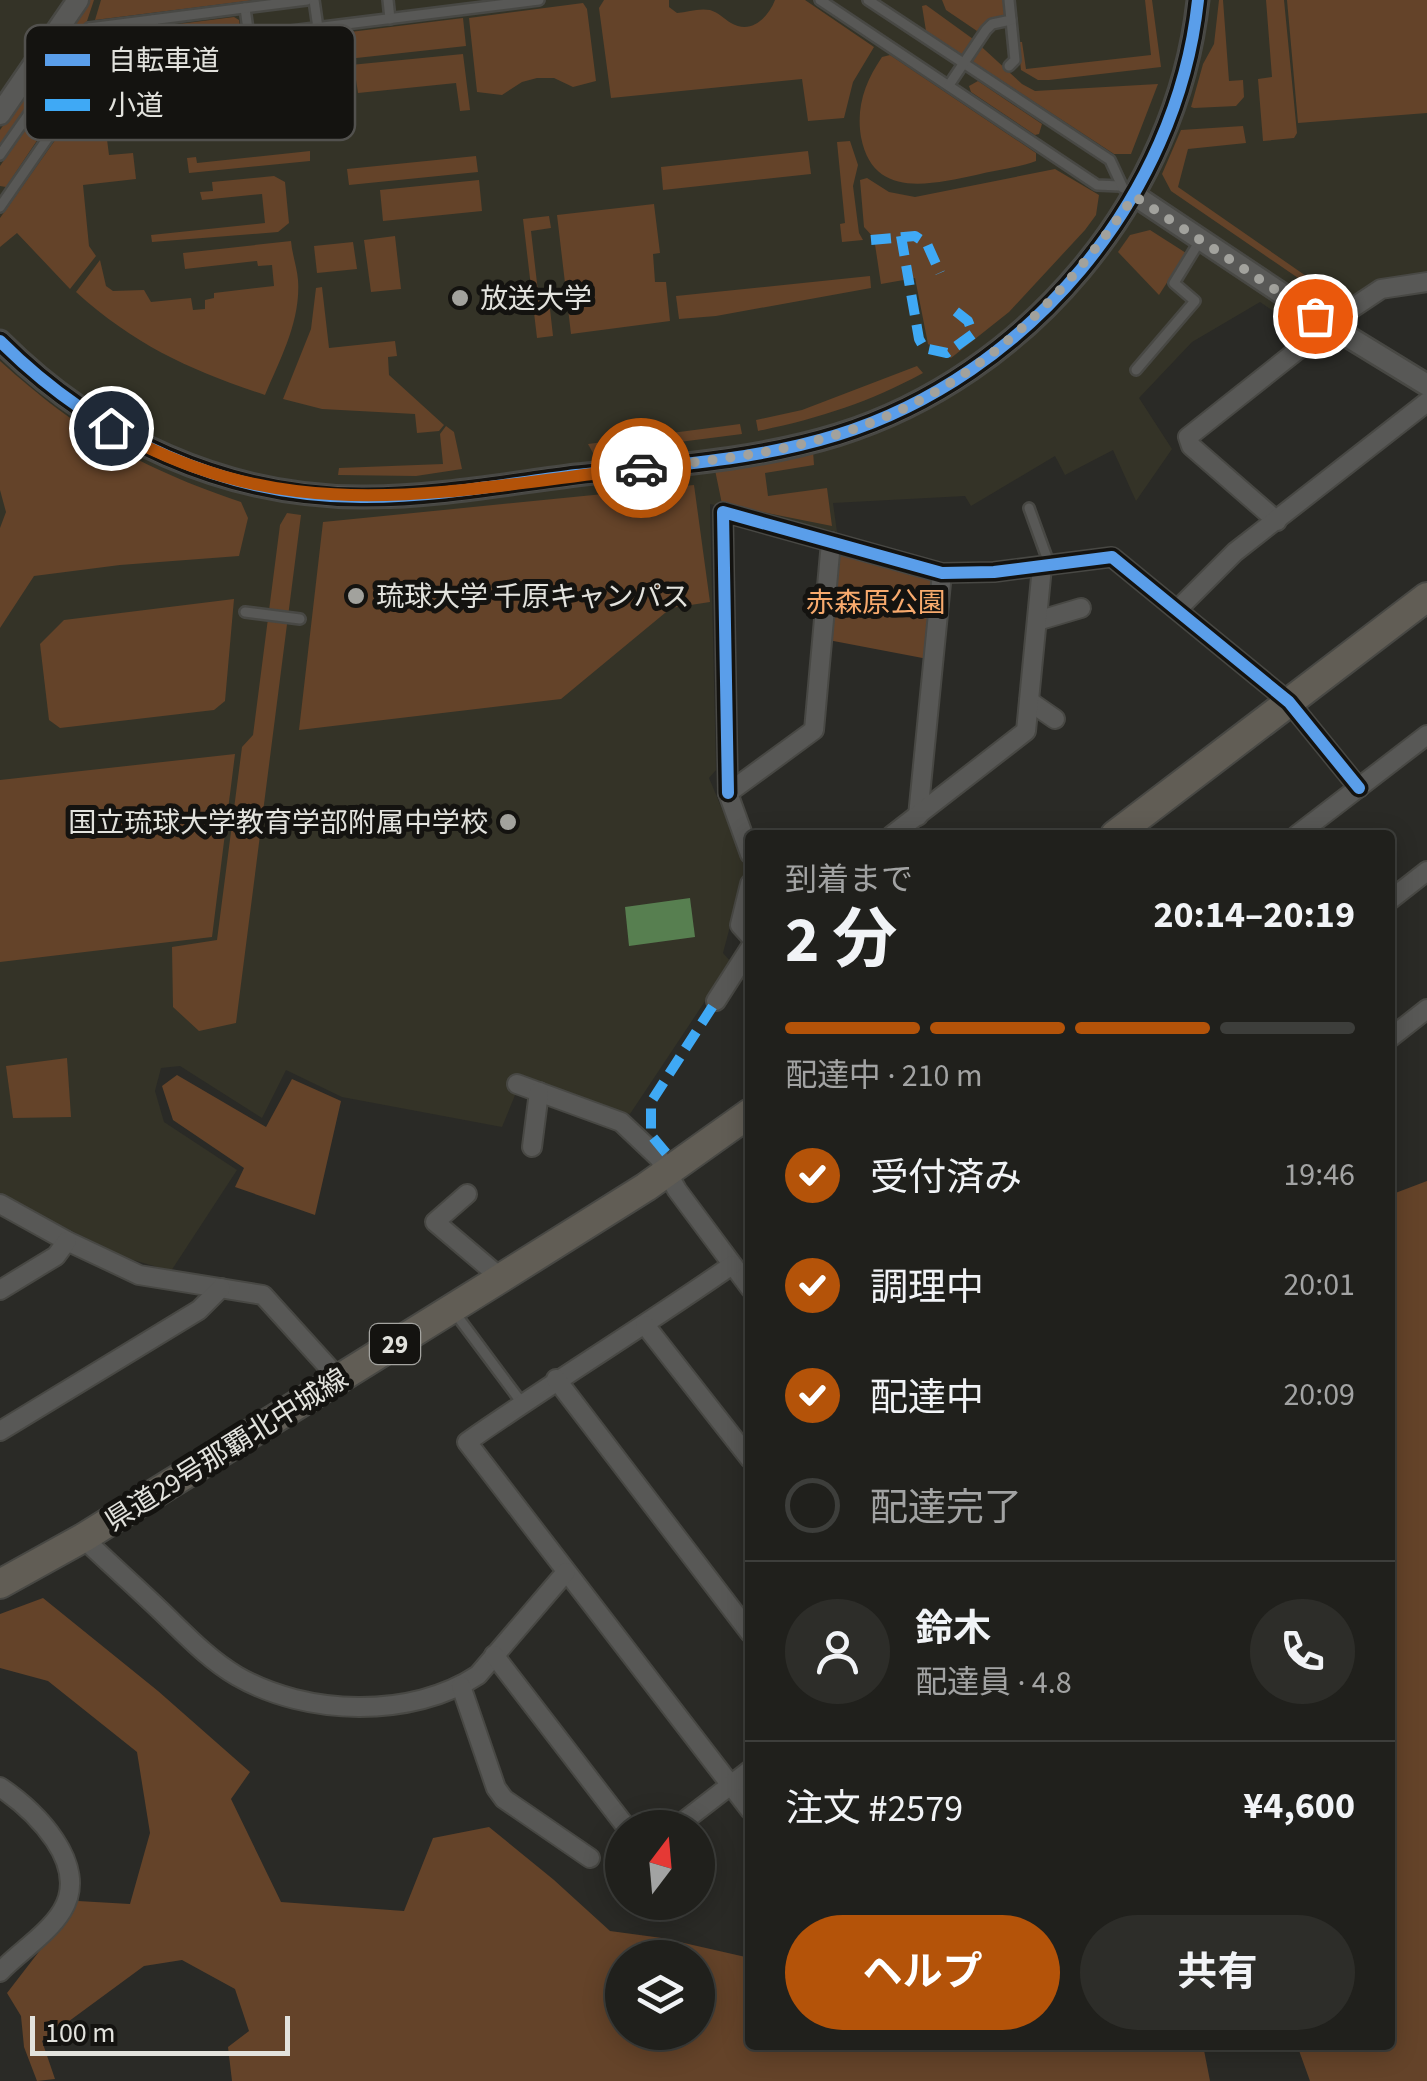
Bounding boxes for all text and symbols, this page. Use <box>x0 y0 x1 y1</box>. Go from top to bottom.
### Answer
legend <box>25 25 355 140</box>
text: 自転車道 <box>108 41 220 81</box>
text: 小道 <box>108 86 164 126</box>
pin <box>1273 274 1358 359</box>
place label: 放送大学 <box>480 279 592 319</box>
marker: 放送大学 <box>449 287 471 309</box>
icon: bag <box>1288 289 1343 344</box>
pin <box>69 386 154 471</box>
icon: home <box>84 401 139 456</box>
courier <box>591 418 691 518</box>
icon: car <box>614 441 669 496</box>
place label: 琉球大学 千原キャンパス <box>376 577 690 617</box>
park label: 赤森原公園 <box>806 583 946 623</box>
marker: 琉球大学 千原キャンパス <box>345 585 367 607</box>
place label: 国立琉球大学教育学部附属中学校 <box>68 803 488 843</box>
marker: 国立琉球大学教育学部附属中学校 <box>497 811 519 833</box>
text: 到着まで <box>785 857 913 903</box>
text: 20:14–20:19 <box>1153 888 1355 942</box>
text: 2 分 <box>785 894 897 987</box>
text: 配達中 · 210 m <box>785 1053 982 1099</box>
icon: check <box>785 1148 840 1203</box>
text: 受付済み <box>870 1151 1022 1205</box>
text: 19:46 <box>1283 1152 1355 1198</box>
icon: check <box>785 1258 840 1313</box>
text: 調理中 <box>870 1261 984 1315</box>
text: 20:01 <box>1283 1262 1355 1308</box>
road number: 29 <box>370 1324 420 1364</box>
street label: 県道29号那覇北中城線 <box>97 1359 356 1541</box>
icon: check <box>785 1368 840 1423</box>
text: 配達中 <box>870 1371 984 1425</box>
text: 20:09 <box>1283 1372 1355 1418</box>
text: 配達完了 <box>870 1481 1022 1535</box>
button: person <box>785 1599 890 1704</box>
button: phone <box>1250 1599 1355 1704</box>
text: 鈴木 <box>915 1602 991 1656</box>
text: 配達員 · 4.8 <box>915 1660 1072 1706</box>
text: ¥4,600 <box>1243 1779 1355 1833</box>
text: 注文 #2579 <box>785 1782 963 1836</box>
north arrow <box>605 1810 715 1920</box>
map controls <box>605 1810 715 2050</box>
button: ヘルプ <box>785 1915 1060 2030</box>
button: 共有 <box>1080 1915 1355 2030</box>
button: layers <box>605 1940 715 2050</box>
scale bar <box>30 2011 290 2056</box>
text: 100 m <box>45 2013 116 2053</box>

